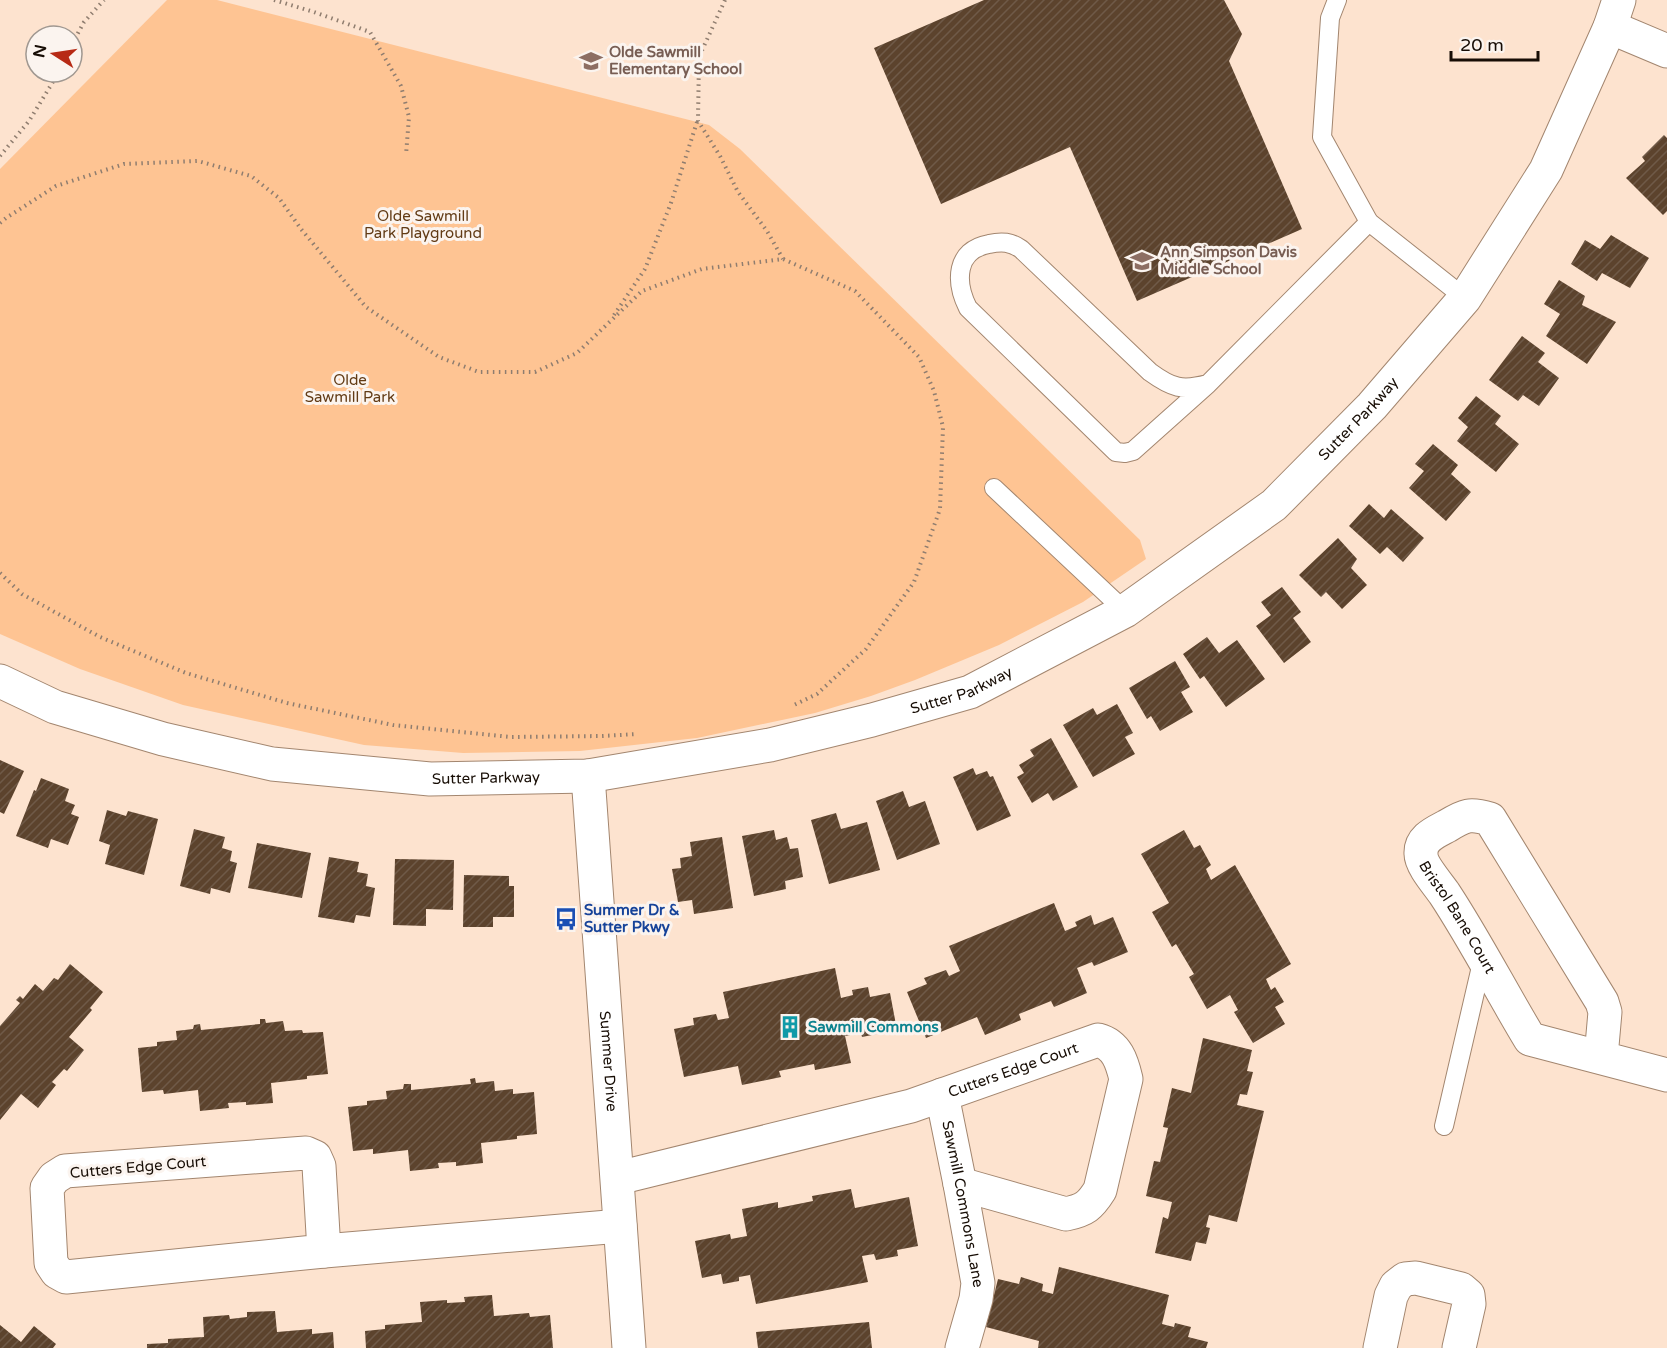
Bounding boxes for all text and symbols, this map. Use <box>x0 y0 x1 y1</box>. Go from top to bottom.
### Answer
north arrow <box>24 24 84 84</box>
scale bar <box>1451 24 1538 62</box>
text: 20 m <box>1460 34 1504 56</box>
text: N <box>29 43 51 59</box>
place label: Olde Sawmill Elementary School <box>609 43 742 79</box>
school or university icon: Olde Sawmill Elementary School <box>578 48 604 74</box>
park label: Olde Sawmill Park Playground <box>364 207 482 242</box>
place label: Ann Simpson Davis Middle School <box>1160 243 1297 278</box>
school or university icon: Ann Simpson Davis Middle School <box>1129 248 1155 274</box>
park label: Olde Sawmill Park <box>305 371 395 406</box>
street label: Sutter Parkway <box>1314 373 1402 464</box>
street label: Sutter Parkway <box>908 663 1015 718</box>
street label: Sutter Parkway <box>432 768 540 788</box>
street label: Bristol Bane Court <box>1415 858 1499 977</box>
place label: Summer Dr & Sutter Pkwy <box>584 901 680 937</box>
bus stop icon: Summer Dr & Sutter Pkwy <box>553 906 579 932</box>
street label: Summer Drive <box>596 1010 621 1112</box>
building icon: Sawmill Commons <box>777 1014 803 1040</box>
place label: Sawmill Commons <box>808 1018 939 1036</box>
street label: Cutters Edge Court <box>946 1039 1081 1101</box>
street label: Sawmill Commons Lane <box>938 1119 988 1289</box>
street label: Cutters Edge Court <box>69 1152 207 1182</box>

